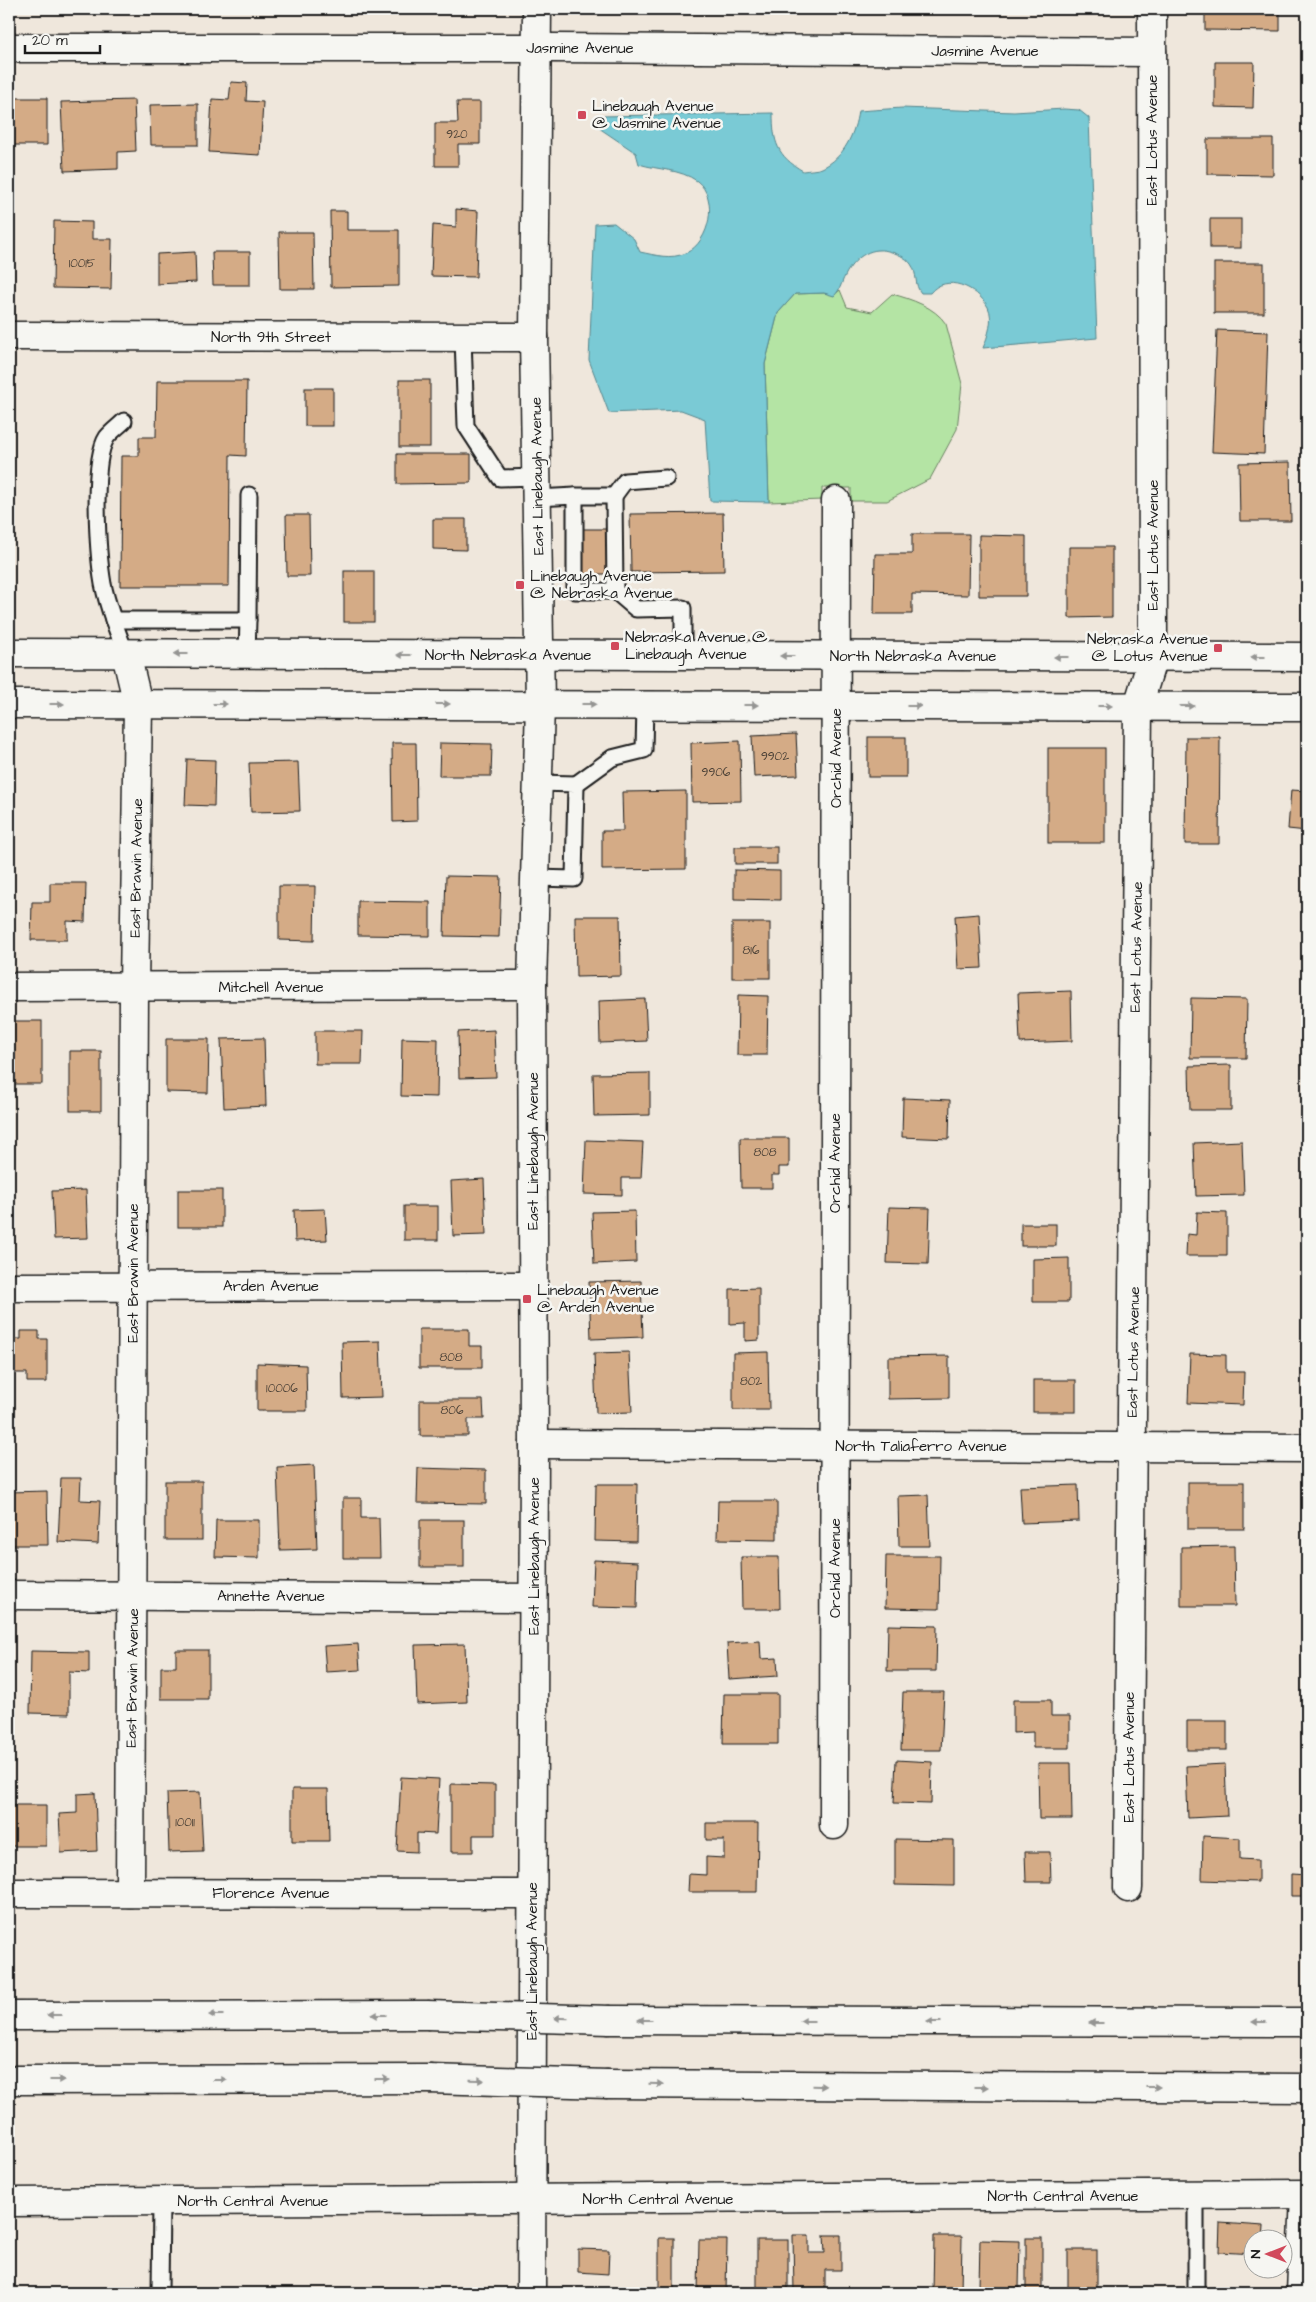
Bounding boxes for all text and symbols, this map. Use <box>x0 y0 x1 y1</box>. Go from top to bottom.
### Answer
scale bar <box>25 22 100 54</box>
text: 20 m <box>32 30 68 51</box>
street label: Jasmine Avenue <box>526 38 634 59</box>
street label: Jasmine Avenue <box>931 41 1039 62</box>
street label: East Lotus Avenue <box>1142 75 1163 205</box>
place label: Linebaugh Avenue @ Jasmine Avenue <box>592 96 721 134</box>
marker: Linebaugh Avenue @ Jasmine Avenue <box>576 109 588 121</box>
house number: 920 <box>446 126 468 143</box>
house number: 10015 <box>69 255 96 272</box>
street label: North 9th Street <box>211 327 331 348</box>
street label: East Linebaugh Avenue <box>526 397 550 555</box>
street label: East Lotus Avenue <box>1143 480 1164 610</box>
place label: Linebaugh Avenue @ Nebraska Avenue <box>530 566 673 604</box>
marker: Linebaugh Avenue @ Nebraska Avenue <box>514 579 526 591</box>
place label: Nebraska Avenue @ Linebaugh Avenue <box>625 627 768 666</box>
place label: Nebraska Avenue @ Lotus Avenue <box>1087 629 1208 667</box>
marker: Nebraska Avenue @ Linebaugh Avenue <box>609 640 621 652</box>
marker: Nebraska Avenue @ Lotus Avenue <box>1212 642 1224 654</box>
street label: North Nebraska Avenue <box>425 645 591 666</box>
street label: North Nebraska Avenue <box>830 646 996 667</box>
one-way arrow <box>172 650 188 658</box>
one-way arrow <box>395 651 411 659</box>
one-way arrow <box>779 652 795 660</box>
one-way arrow <box>1053 653 1069 661</box>
one-way arrow <box>1250 653 1266 661</box>
one-way arrow <box>50 700 66 708</box>
one-way arrow <box>212 700 228 708</box>
one-way arrow <box>435 700 451 708</box>
one-way arrow <box>581 701 597 709</box>
one-way arrow <box>743 701 759 709</box>
one-way arrow <box>906 702 922 710</box>
one-way arrow <box>1097 702 1113 710</box>
one-way arrow <box>1179 702 1195 710</box>
street label: Orchid Avenue <box>826 708 847 808</box>
house number: 9902 <box>761 748 789 765</box>
house number: 9906 <box>702 764 731 781</box>
street label: East Brawin Avenue <box>125 798 148 938</box>
street label: East Lotus Avenue <box>1125 881 1148 1013</box>
house number: 816 <box>743 942 760 959</box>
street label: Mitchell Avenue <box>218 977 324 998</box>
street label: East Linebaugh Avenue <box>523 1072 545 1230</box>
street label: Orchid Avenue <box>825 1113 846 1213</box>
house number: 808 <box>753 1144 777 1161</box>
street label: East Brawin Avenue <box>123 1203 144 1343</box>
street label: Arden Avenue <box>223 1276 319 1297</box>
place label: Linebaugh Avenue @ Arden Avenue <box>537 1280 659 1318</box>
street label: East Lotus Avenue <box>1122 1286 1145 1418</box>
marker: Linebaugh Avenue @ Arden Avenue <box>521 1293 533 1305</box>
house number: 808 <box>439 1349 463 1366</box>
house number: 802 <box>740 1373 762 1390</box>
house number: 10006 <box>266 1380 298 1397</box>
house number: 806 <box>441 1402 464 1419</box>
street label: North Taliaferro Avenue <box>835 1436 1007 1457</box>
street label: East Linebaugh Avenue <box>524 1477 546 1635</box>
street label: Orchid Avenue <box>825 1518 846 1618</box>
street label: Annette Avenue <box>217 1586 325 1607</box>
street label: East Brawin Avenue <box>121 1608 144 1748</box>
street label: East Lotus Avenue <box>1119 1692 1140 1822</box>
house number: 10011 <box>175 1814 195 1831</box>
street label: East Linebaugh Avenue <box>522 1882 544 2040</box>
street label: Florence Avenue <box>212 1883 330 1904</box>
one-way arrow <box>208 2011 224 2019</box>
one-way arrow <box>370 2011 386 2019</box>
one-way arrow <box>46 2012 62 2020</box>
one-way arrow <box>553 2014 569 2022</box>
one-way arrow <box>637 2016 653 2024</box>
one-way arrow <box>799 2017 815 2025</box>
one-way arrow <box>925 2018 941 2026</box>
one-way arrow <box>1250 2018 1266 2026</box>
one-way arrow <box>1088 2019 1104 2027</box>
one-way arrow <box>375 2075 391 2083</box>
one-way arrow <box>50 2076 66 2084</box>
one-way arrow <box>212 2076 228 2084</box>
one-way arrow <box>470 2077 486 2085</box>
one-way arrow <box>649 2080 665 2088</box>
one-way arrow <box>811 2082 827 2090</box>
one-way arrow <box>974 2083 990 2091</box>
one-way arrow <box>1146 2083 1162 2091</box>
street label: North Central Avenue <box>988 2186 1138 2207</box>
street label: North Central Avenue <box>583 2189 733 2210</box>
street label: North Central Avenue <box>178 2191 328 2212</box>
north arrow <box>1244 2230 1294 2280</box>
text: N <box>1246 2249 1266 2258</box>

